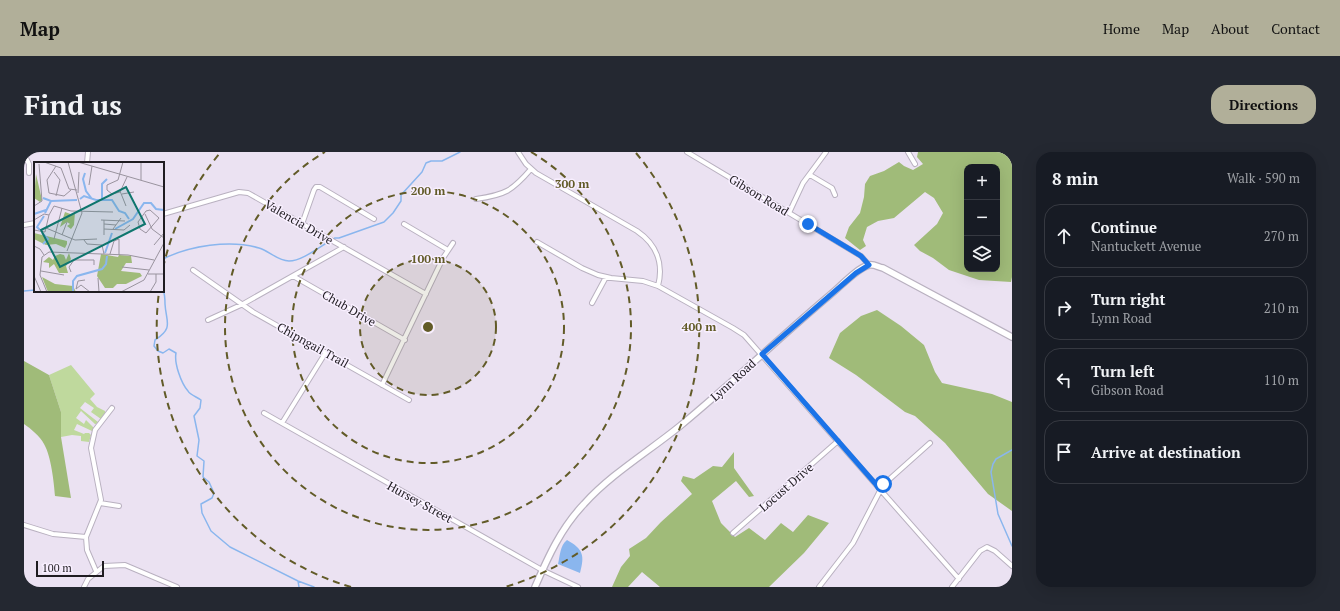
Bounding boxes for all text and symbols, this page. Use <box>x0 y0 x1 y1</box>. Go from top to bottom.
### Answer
text: Map <box>20 16 60 41</box>
text: Home <box>1103 19 1140 38</box>
text: Map <box>1162 19 1189 38</box>
text: About <box>1211 19 1249 38</box>
text: Contact <box>1271 19 1320 38</box>
button: Directions <box>1211 85 1316 124</box>
text: Find us <box>24 86 122 123</box>
inset map <box>34 162 164 292</box>
map controls <box>964 164 1000 272</box>
button: + <box>964 164 1000 200</box>
text: 8 min <box>1052 167 1099 190</box>
text: Walk · 590 m <box>1227 169 1300 187</box>
street label: Gibson Road <box>726 171 792 219</box>
text: 300 m <box>555 176 589 191</box>
text: 200 m <box>411 183 445 198</box>
street label: Valencia Drive <box>262 196 336 248</box>
button: − <box>964 200 1000 236</box>
route end <box>799 215 817 233</box>
text: Continue <box>1091 217 1157 237</box>
icon: ahead <box>1053 225 1075 247</box>
text: 270 m <box>1264 227 1299 245</box>
button: layers <box>964 236 1000 272</box>
text: Nantuckett Avenue <box>1091 237 1201 255</box>
text: 100 m <box>411 251 445 266</box>
street label: Chub Drive <box>319 287 379 329</box>
text: Turn right <box>1091 289 1166 309</box>
icon: right <box>1053 297 1075 319</box>
text: 210 m <box>1264 299 1299 317</box>
text: Lynn Road <box>1091 309 1152 327</box>
street label: Chipngail Trail <box>274 319 352 371</box>
text: 400 m <box>682 319 716 334</box>
centre of rings <box>421 320 435 334</box>
street label: Lynn Road <box>707 355 759 404</box>
text: Turn left <box>1091 361 1155 381</box>
icon: left <box>1053 369 1075 391</box>
text: 110 m <box>1264 371 1299 389</box>
text: Gibson Road <box>1091 381 1164 399</box>
icon: arrive <box>1053 441 1075 463</box>
text: Arrive at destination <box>1091 442 1241 462</box>
street label: Locust Drive <box>756 459 816 515</box>
route start <box>874 475 892 493</box>
street label: Hursey Street <box>385 478 456 526</box>
scale bar <box>36 559 104 578</box>
text: 100 m <box>42 561 72 575</box>

